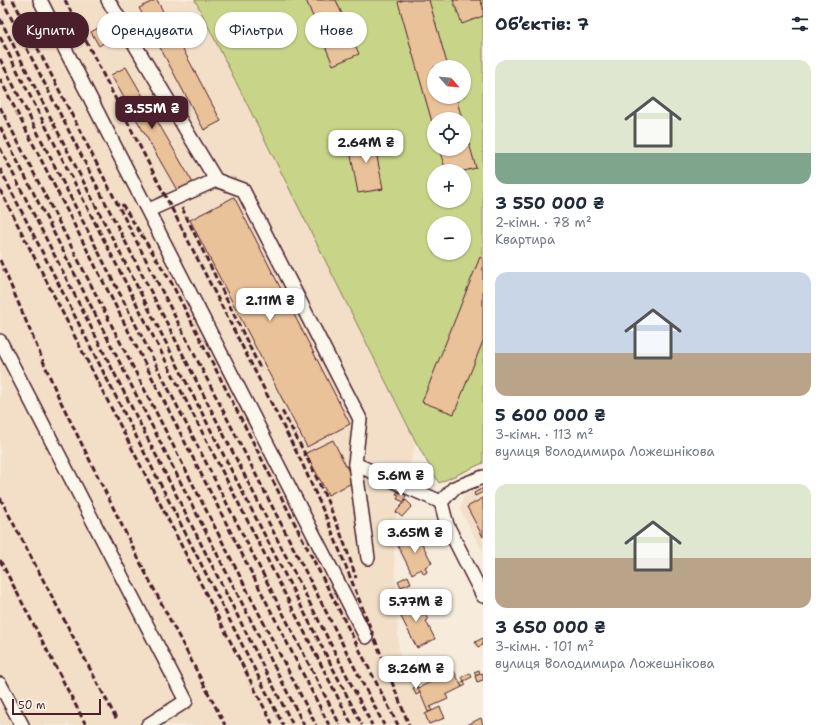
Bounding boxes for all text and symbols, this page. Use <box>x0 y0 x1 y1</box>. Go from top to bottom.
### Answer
chip: Купити <box>12 12 89 48</box>
chip: Орендувати <box>97 12 207 48</box>
chip: Фільтри <box>215 12 297 48</box>
chip: Нове <box>305 12 367 48</box>
text: Об’єктів: 7 <box>495 13 589 35</box>
icon: filters <box>789 13 811 35</box>
north arrow <box>427 60 471 104</box>
map controls <box>427 60 471 260</box>
icon: home <box>617 86 689 158</box>
pin: 3.55M ₴ <box>115 96 189 130</box>
text: 3.55M ₴ <box>124 100 180 117</box>
button: locate <box>427 112 471 156</box>
pin: 2.64M ₴ <box>329 130 403 164</box>
text: 2.64M ₴ <box>337 134 395 151</box>
button: + <box>427 164 471 208</box>
text: 3 550 000 ₴ <box>495 192 605 214</box>
text: 2-кімн. · 78 m² <box>495 214 592 231</box>
button: − <box>427 216 471 260</box>
text: Квартира <box>495 231 555 248</box>
pin: 2.11M ₴ <box>233 288 307 322</box>
text: 2.11M ₴ <box>245 292 295 309</box>
icon: home <box>617 298 689 370</box>
text: 5 600 000 ₴ <box>495 404 606 426</box>
text: 3-кімн. · 113 m² <box>495 426 594 443</box>
text: вулиця Володимира Ложешнікова <box>495 443 715 460</box>
pin: 5.6M ₴ <box>368 463 434 497</box>
text: 5.6M ₴ <box>378 467 424 484</box>
icon: home <box>617 510 689 582</box>
pin: 3.65M ₴ <box>378 520 452 554</box>
text: 3.65M ₴ <box>387 524 443 541</box>
pin: 5.77M ₴ <box>379 589 453 623</box>
text: 5.77M ₴ <box>389 593 443 610</box>
text: 3 650 000 ₴ <box>495 616 606 638</box>
text: 3-кімн. · 101 m² <box>495 638 594 655</box>
text: вулиця Володимира Ложешнікова <box>495 655 715 672</box>
pin: 8.26M ₴ <box>379 656 453 690</box>
text: 8.26M ₴ <box>388 660 444 677</box>
scale bar <box>12 697 101 716</box>
text: 50 m <box>18 698 46 713</box>

